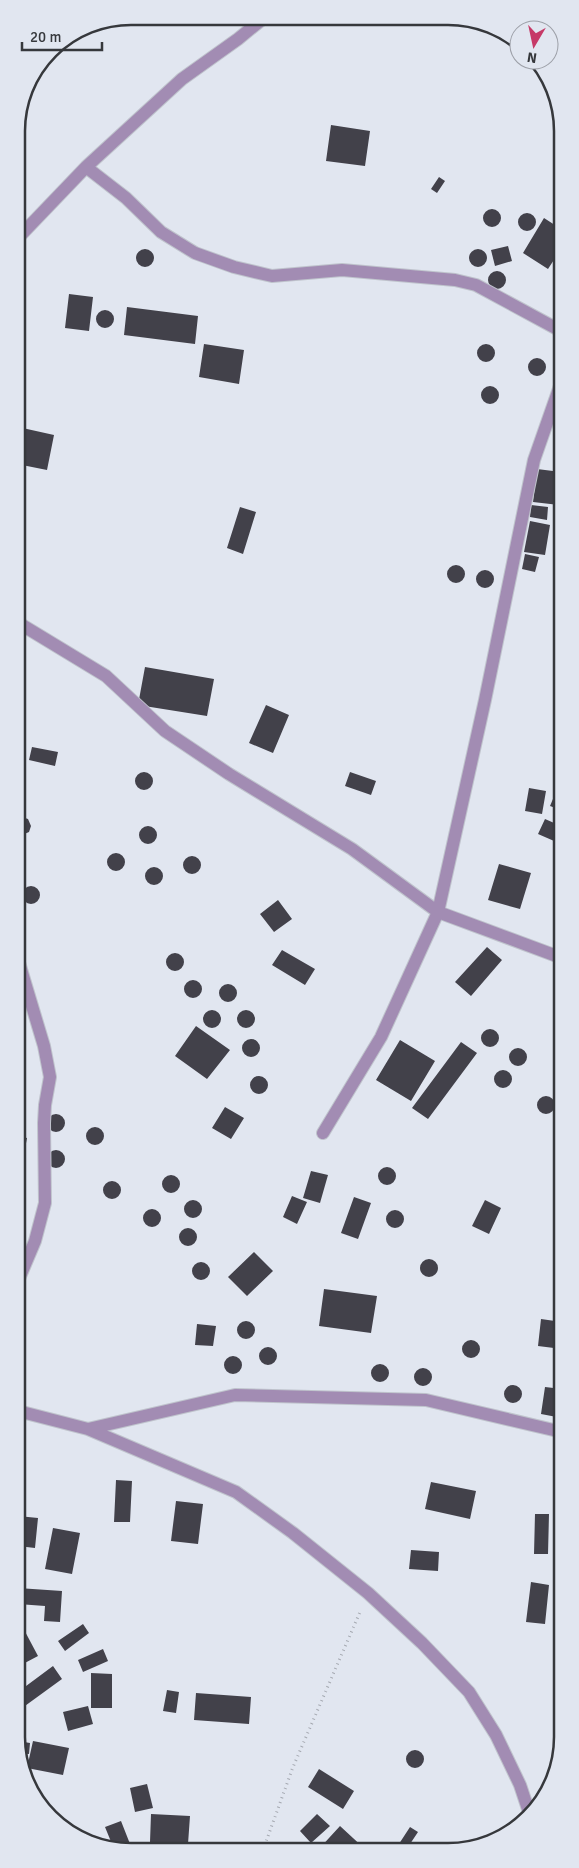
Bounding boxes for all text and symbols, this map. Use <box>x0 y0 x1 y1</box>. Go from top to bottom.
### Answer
scale bar <box>22 20 102 52</box>
north arrow <box>509 20 559 70</box>
text: 20 m <box>30 28 61 46</box>
text: N <box>526 48 538 67</box>

